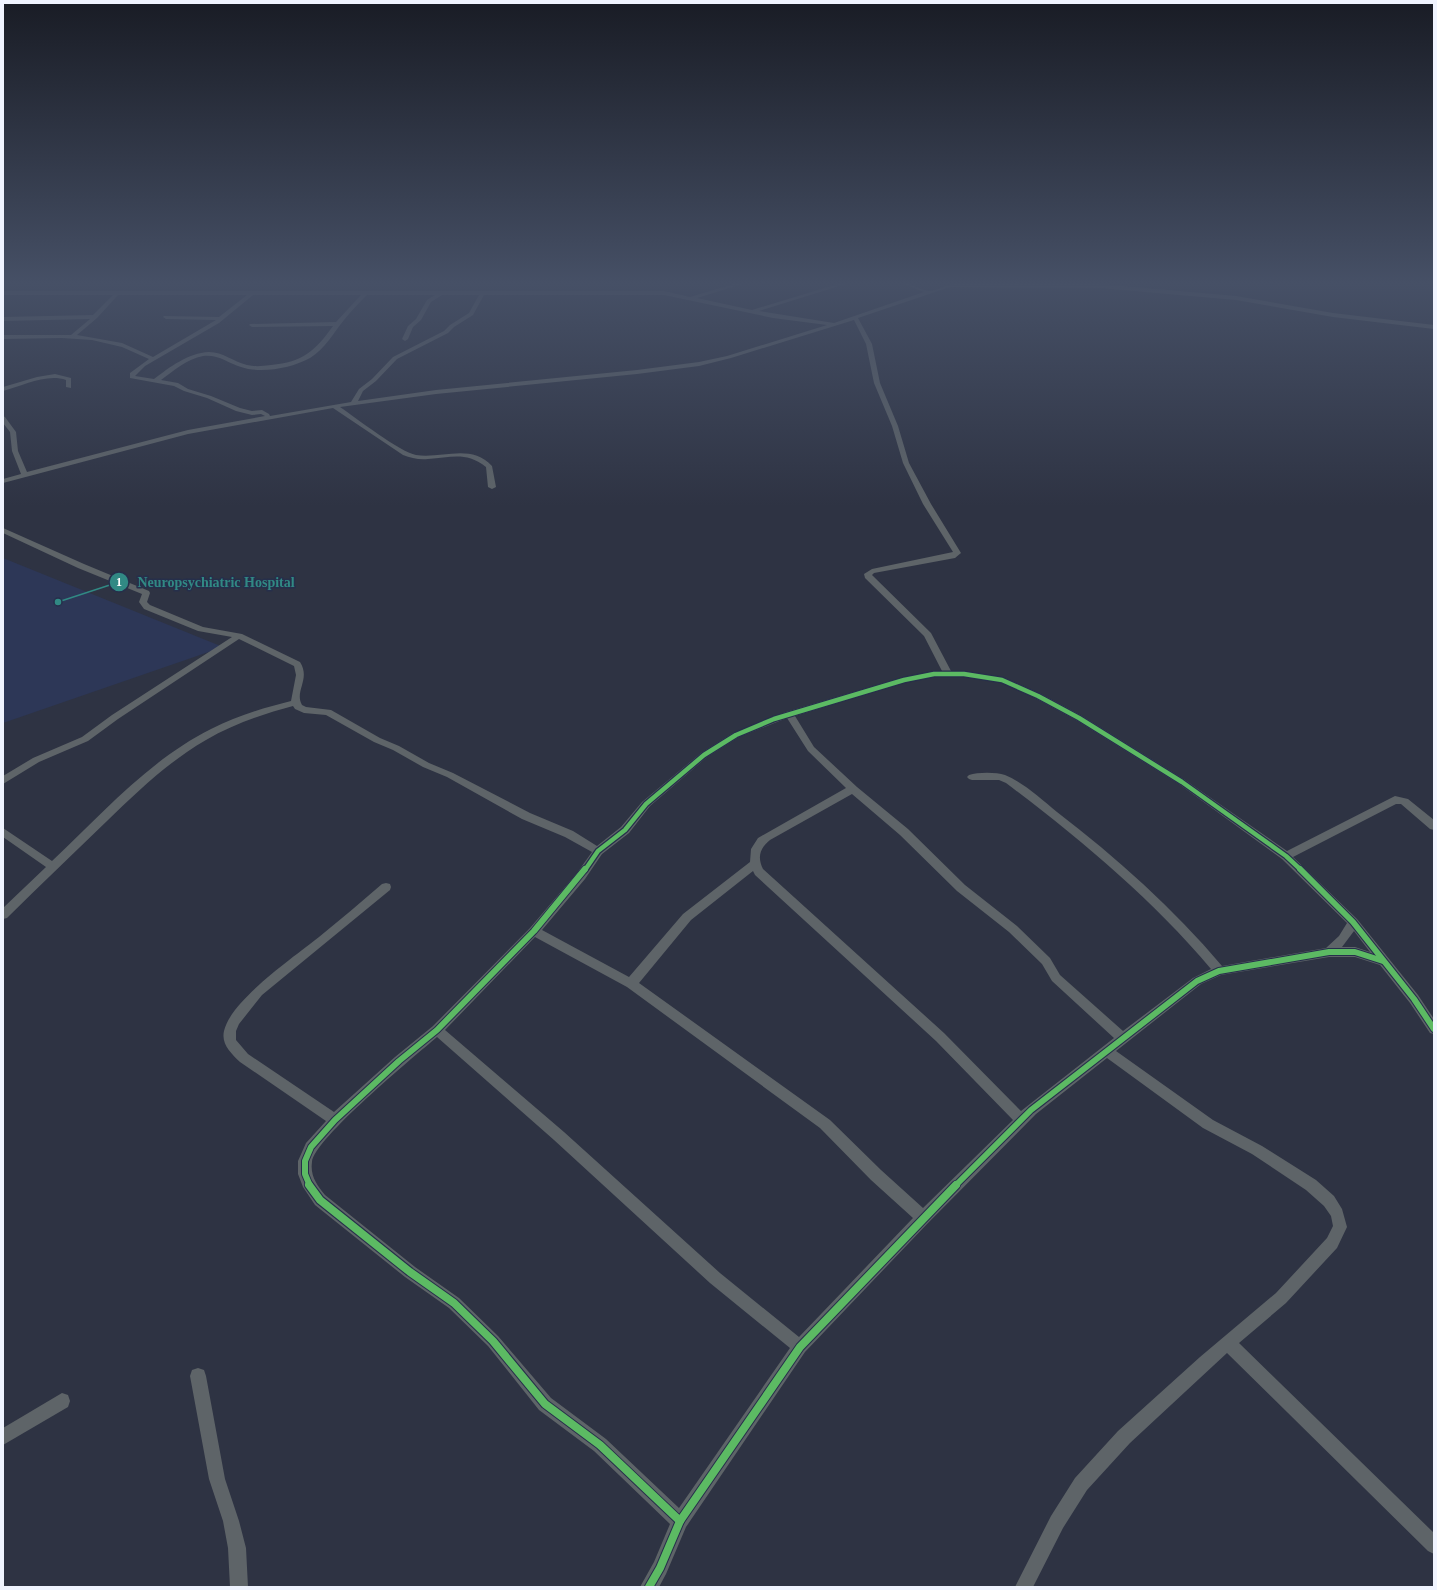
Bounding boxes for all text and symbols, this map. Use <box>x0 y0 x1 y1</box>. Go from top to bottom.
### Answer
callout: Neuropsychiatric Hospital <box>109 569 303 595</box>
text: 1 <box>116 575 122 589</box>
text: Neuropsychiatric Hospital <box>137 575 295 590</box>

